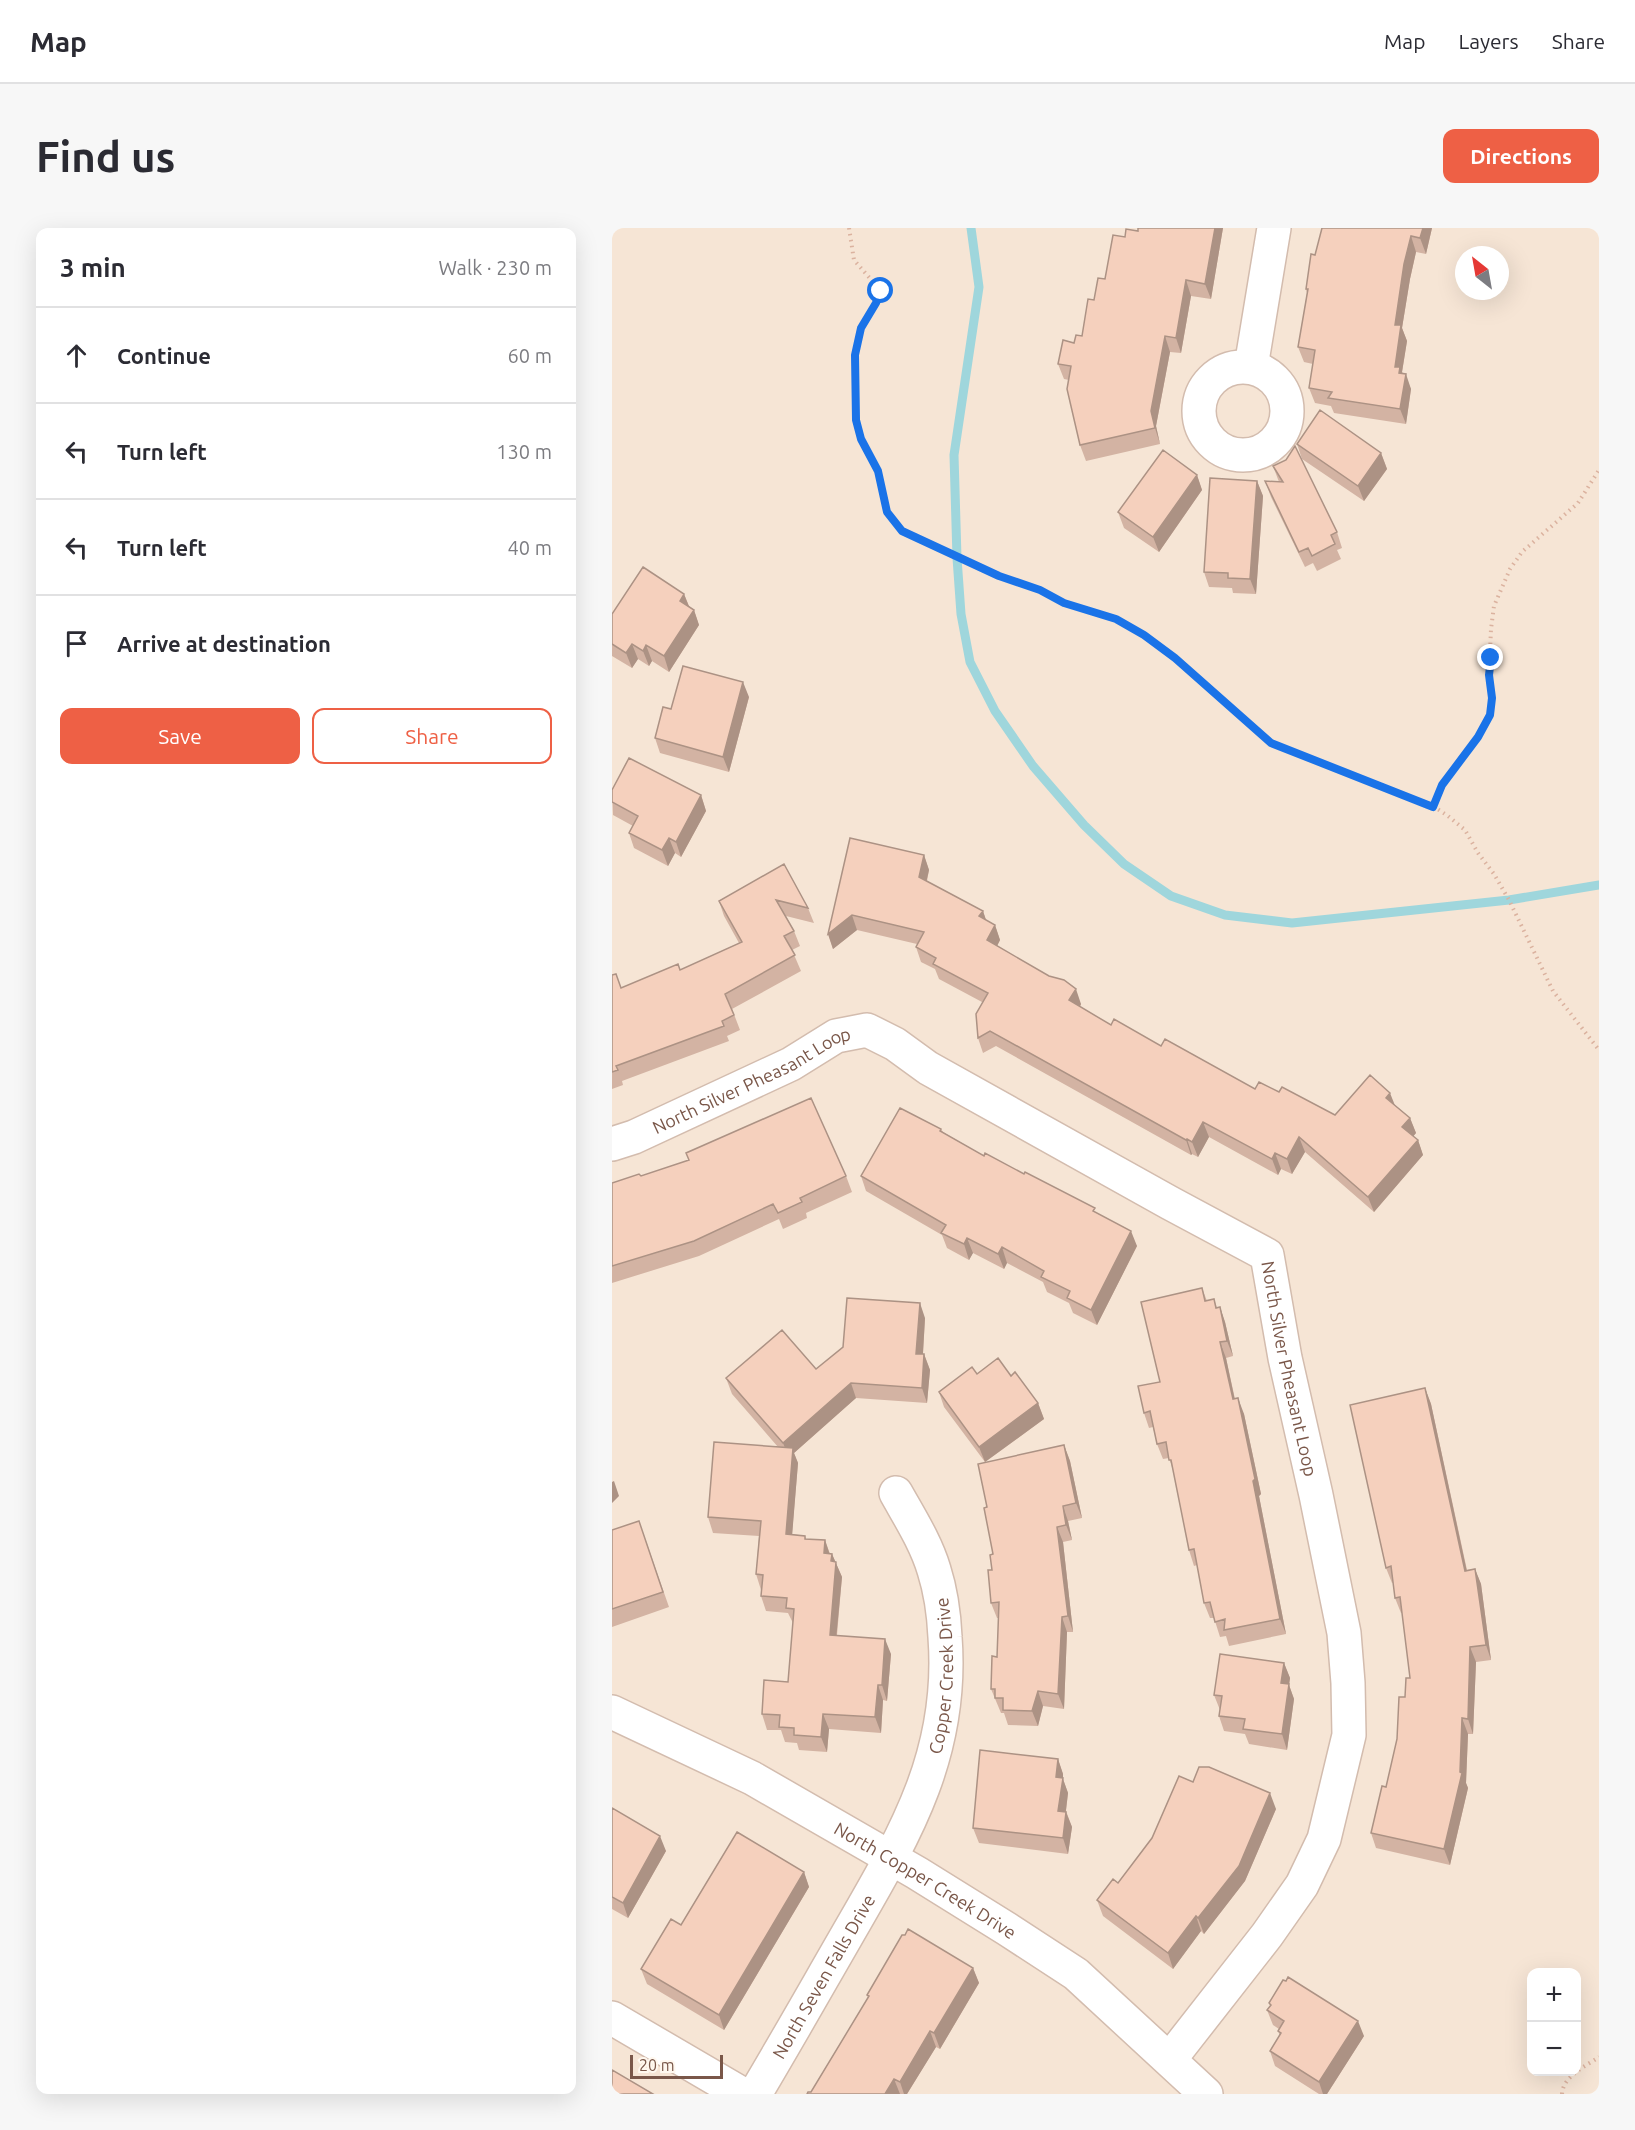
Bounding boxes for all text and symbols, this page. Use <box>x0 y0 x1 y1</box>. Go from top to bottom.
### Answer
text: Map <box>30 26 87 57</box>
text: Map <box>1384 29 1425 53</box>
text: Layers <box>1458 29 1519 53</box>
text: Share <box>1552 29 1605 53</box>
button: Directions <box>1443 129 1599 183</box>
text: Find us <box>36 133 175 180</box>
north arrow <box>1455 246 1509 300</box>
text: 3 min <box>60 253 126 282</box>
text: Walk · 230 m <box>439 256 552 279</box>
route start <box>867 277 893 303</box>
icon: ahead <box>60 339 93 372</box>
text: Continue <box>117 343 211 368</box>
text: 60 m <box>508 344 552 367</box>
icon: left <box>60 435 93 468</box>
text: Turn left <box>117 439 207 464</box>
text: 130 m <box>496 440 552 463</box>
icon: left <box>60 531 93 564</box>
text: Turn left <box>117 535 207 560</box>
text: 40 m <box>508 536 552 559</box>
icon: arrive <box>60 627 93 660</box>
text: Arrive at destination <box>117 631 331 656</box>
route end <box>1477 644 1503 670</box>
button: Save <box>60 708 300 764</box>
button: Share <box>312 708 552 764</box>
street label: North Silver Pheasant Loop <box>649 1023 852 1137</box>
street label: North Silver Pheasant Loop <box>1258 1259 1321 1478</box>
street label: Copper Creek Drive <box>924 1596 956 1756</box>
street label: North Copper Creek Drive <box>831 1818 1020 1942</box>
street label: North Seven Falls Drive <box>768 1891 878 2062</box>
map controls <box>1527 1968 1581 2076</box>
button: + <box>1527 1968 1581 2022</box>
button: − <box>1527 2022 1581 2076</box>
scale bar <box>630 2052 723 2080</box>
text: 20 m <box>639 2056 675 2074</box>

